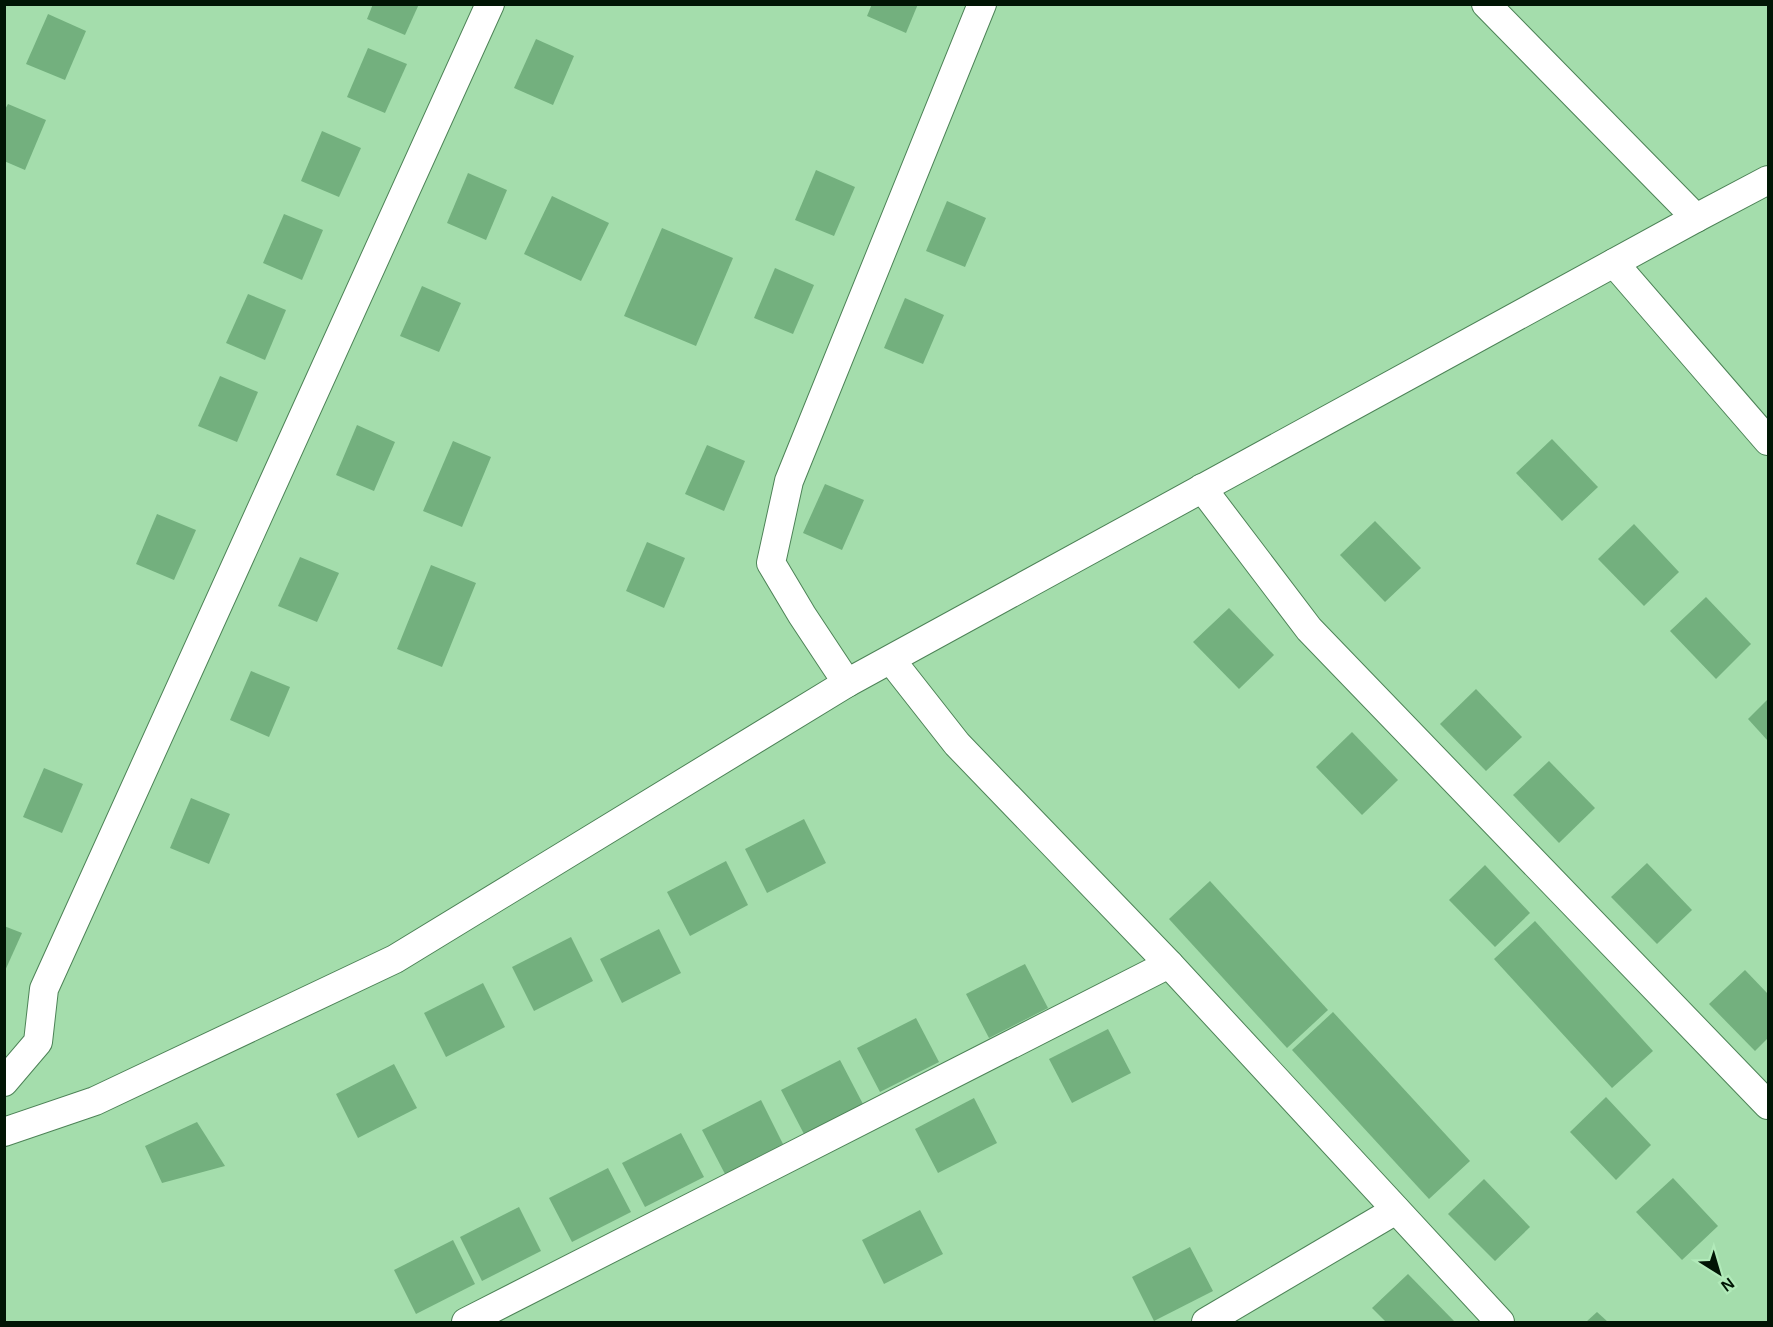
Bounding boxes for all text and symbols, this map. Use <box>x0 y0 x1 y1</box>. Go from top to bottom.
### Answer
north arrow <box>1689 1243 1749 1303</box>
text: N <box>1718 1274 1737 1295</box>

